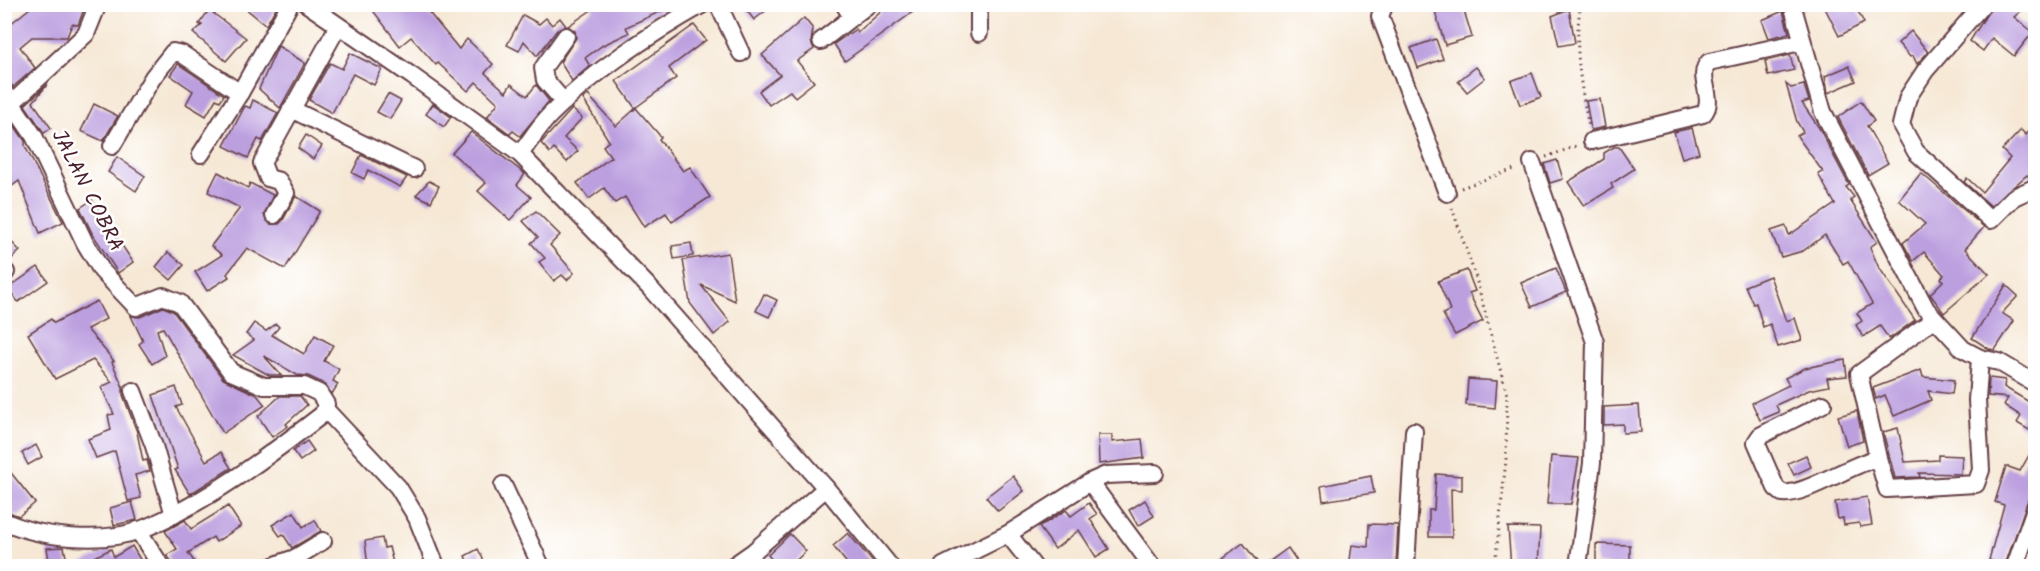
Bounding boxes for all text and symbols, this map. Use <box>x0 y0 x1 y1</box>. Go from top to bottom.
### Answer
street label: JALAN COBRA <box>42 124 132 258</box>

